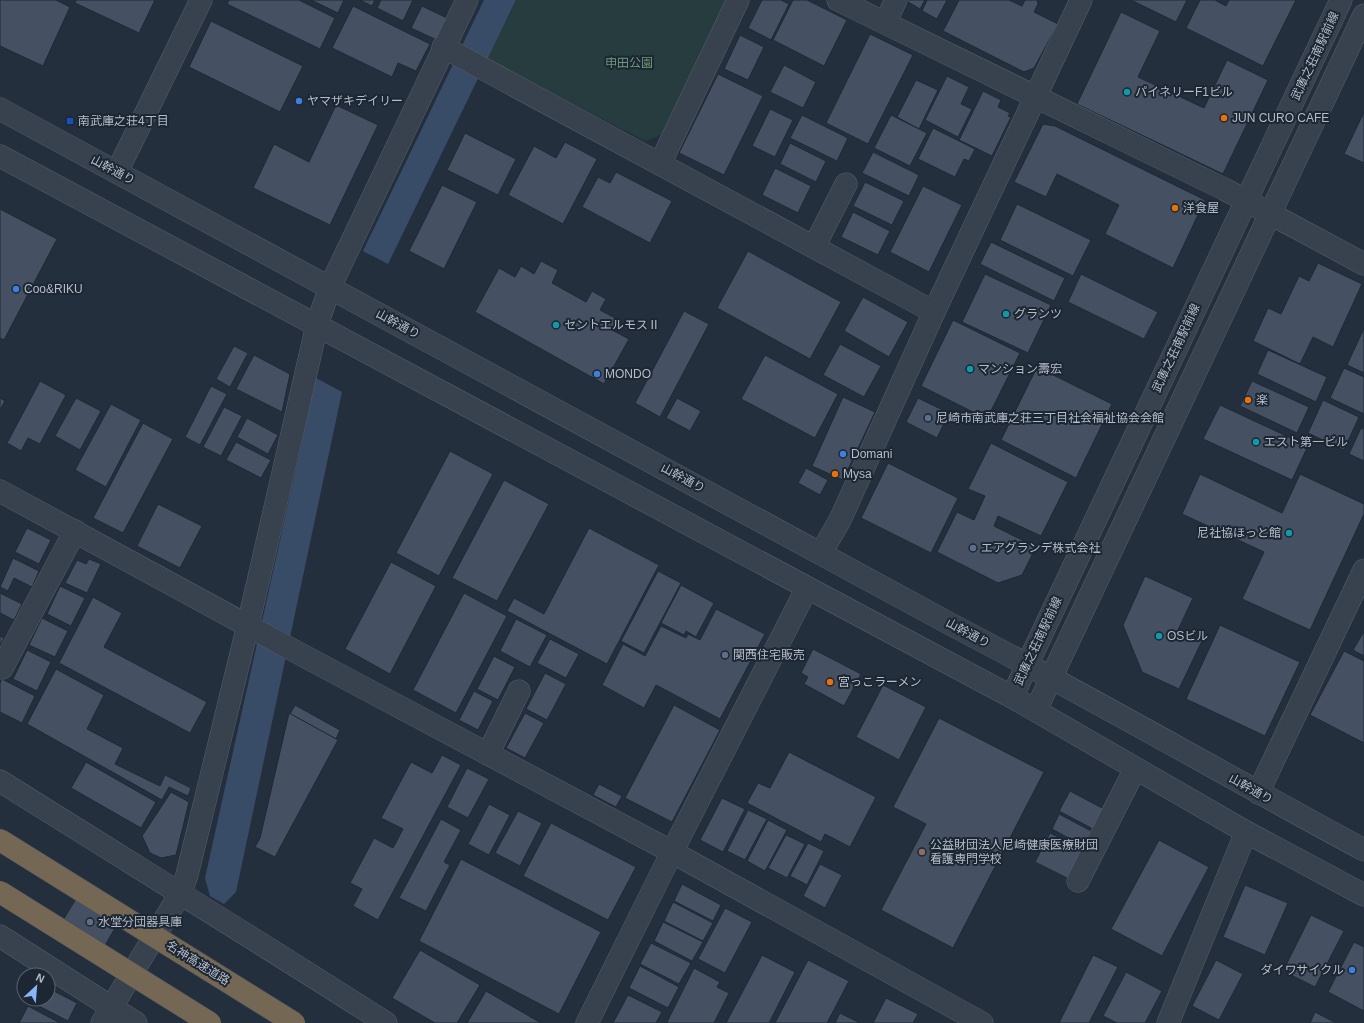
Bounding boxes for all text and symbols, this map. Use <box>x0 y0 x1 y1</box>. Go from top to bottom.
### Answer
street label: 武庫之荘南駅前線 <box>1288 10 1342 102</box>
park label: 申田公園 <box>605 56 653 70</box>
place label: パイネリーF1ビル <box>1135 85 1233 99</box>
marker: パイネリーF1ビル <box>1122 87 1132 97</box>
place label: ヤマザキデイリー <box>307 94 403 108</box>
marker: ヤマザキデイリー <box>294 96 304 106</box>
place label: JUN CURO CAFE <box>1232 111 1329 125</box>
marker: JUN CURO CAFE <box>1219 113 1229 123</box>
place label: 南武庫之荘4丁目 <box>78 114 169 128</box>
marker: 南武庫之荘4丁目 <box>65 116 75 126</box>
street label: 山幹通り <box>89 153 137 187</box>
place label: 洋食屋 <box>1183 201 1219 215</box>
marker: 洋食屋 <box>1170 203 1180 213</box>
place label: Coo&RIKU <box>24 282 83 296</box>
marker: Coo&RIKU <box>11 284 21 294</box>
street label: 武庫之荘南駅前線 <box>1149 302 1203 394</box>
street label: 山幹通り <box>374 307 422 341</box>
place label: グランツ <box>1014 307 1062 321</box>
marker: グランツ <box>1001 309 1011 319</box>
place label: セントエルモスⅡ <box>564 318 660 332</box>
marker: セントエルモスⅡ <box>551 320 561 330</box>
place label: マンション壽宏 <box>978 362 1062 376</box>
marker: マンション壽宏 <box>965 364 975 374</box>
place label: MONDO <box>605 367 651 381</box>
marker: MONDO <box>592 369 602 379</box>
place label: 楽 <box>1256 393 1268 407</box>
marker: 楽 <box>1243 395 1253 405</box>
place label: 尼崎市南武庫之荘三丁目社会福祉協会会館 <box>936 411 1164 425</box>
marker: 尼崎市南武庫之荘三丁目社会福祉協会会館 <box>923 413 933 423</box>
place label: エスト第一ビル <box>1264 435 1348 449</box>
marker: エスト第一ビル <box>1251 437 1261 447</box>
place label: Domani <box>851 447 892 461</box>
marker: Domani <box>838 449 848 459</box>
street label: 山幹通り <box>659 461 707 495</box>
place label: Mysa <box>843 467 872 481</box>
marker: Mysa <box>830 469 840 479</box>
place label: 尼社協ほっと館 <box>1197 526 1281 540</box>
marker: 尼社協ほっと館 <box>1284 528 1294 538</box>
place label: エアグランデ株式会社 <box>981 541 1100 555</box>
marker: エアグランデ株式会社 <box>968 543 978 553</box>
street label: 武庫之荘南駅前線 <box>1011 595 1065 687</box>
street label: 山幹通り <box>944 616 992 650</box>
place label: OSビル <box>1167 629 1208 643</box>
marker: OSビル <box>1154 631 1164 641</box>
place label: 関西住宅販売 <box>733 648 805 662</box>
marker: 関西住宅販売 <box>720 650 730 660</box>
place label: 宮っこラーメン <box>838 675 922 689</box>
marker: 宮っこラーメン <box>825 677 835 687</box>
street label: 山幹通り <box>1227 771 1275 807</box>
place label: 公益財団法人尼崎健康医療財団 看護専門学校 <box>930 838 1098 866</box>
marker: 公益財団法人尼崎健康医療財団 看護専門学校 <box>917 847 927 857</box>
place label: 水堂分団器具庫 <box>98 915 182 929</box>
marker: 水堂分団器具庫 <box>85 917 95 927</box>
street label: 名神高速道路 <box>164 938 232 988</box>
place label: ダイワサイクル <box>1261 963 1344 977</box>
marker: ダイワサイクル <box>1347 965 1357 975</box>
north arrow <box>16 967 56 1007</box>
text: N <box>34 971 47 985</box>

